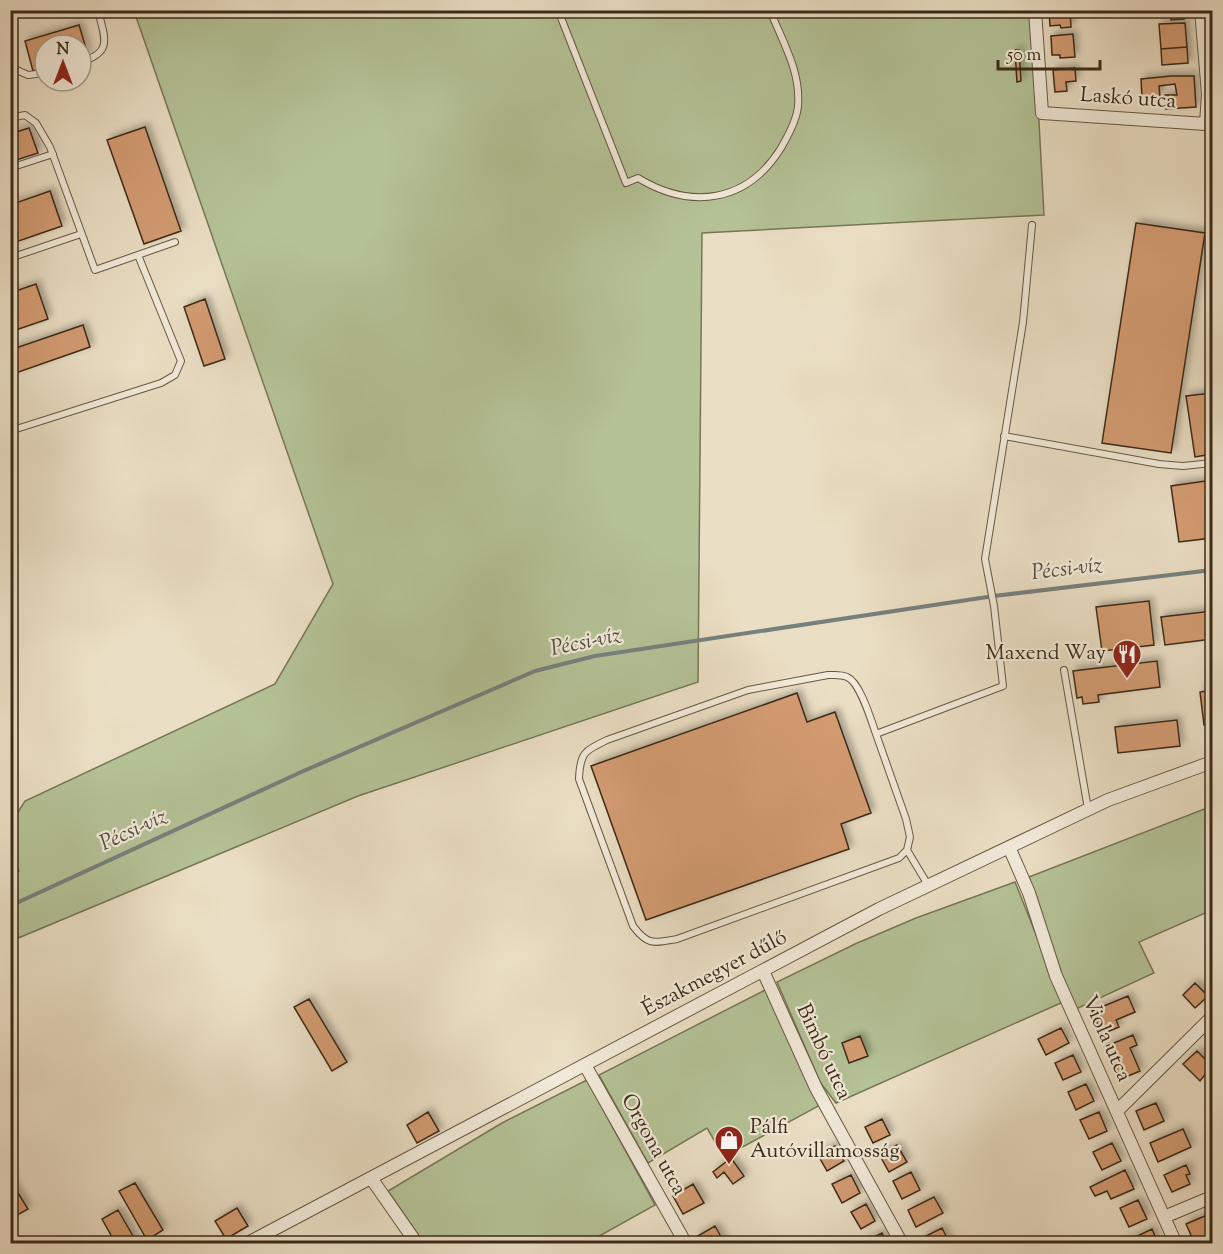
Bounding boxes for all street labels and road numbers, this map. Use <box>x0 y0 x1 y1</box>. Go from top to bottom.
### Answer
street label: Laskó utca <box>1079 81 1177 117</box>
street label: Északmegyer dűlő <box>637 923 793 1025</box>
street label: Viola utca <box>1074 991 1138 1087</box>
street label: Bimbó utca <box>788 999 858 1105</box>
street label: Orgona utca <box>613 1089 694 1202</box>

